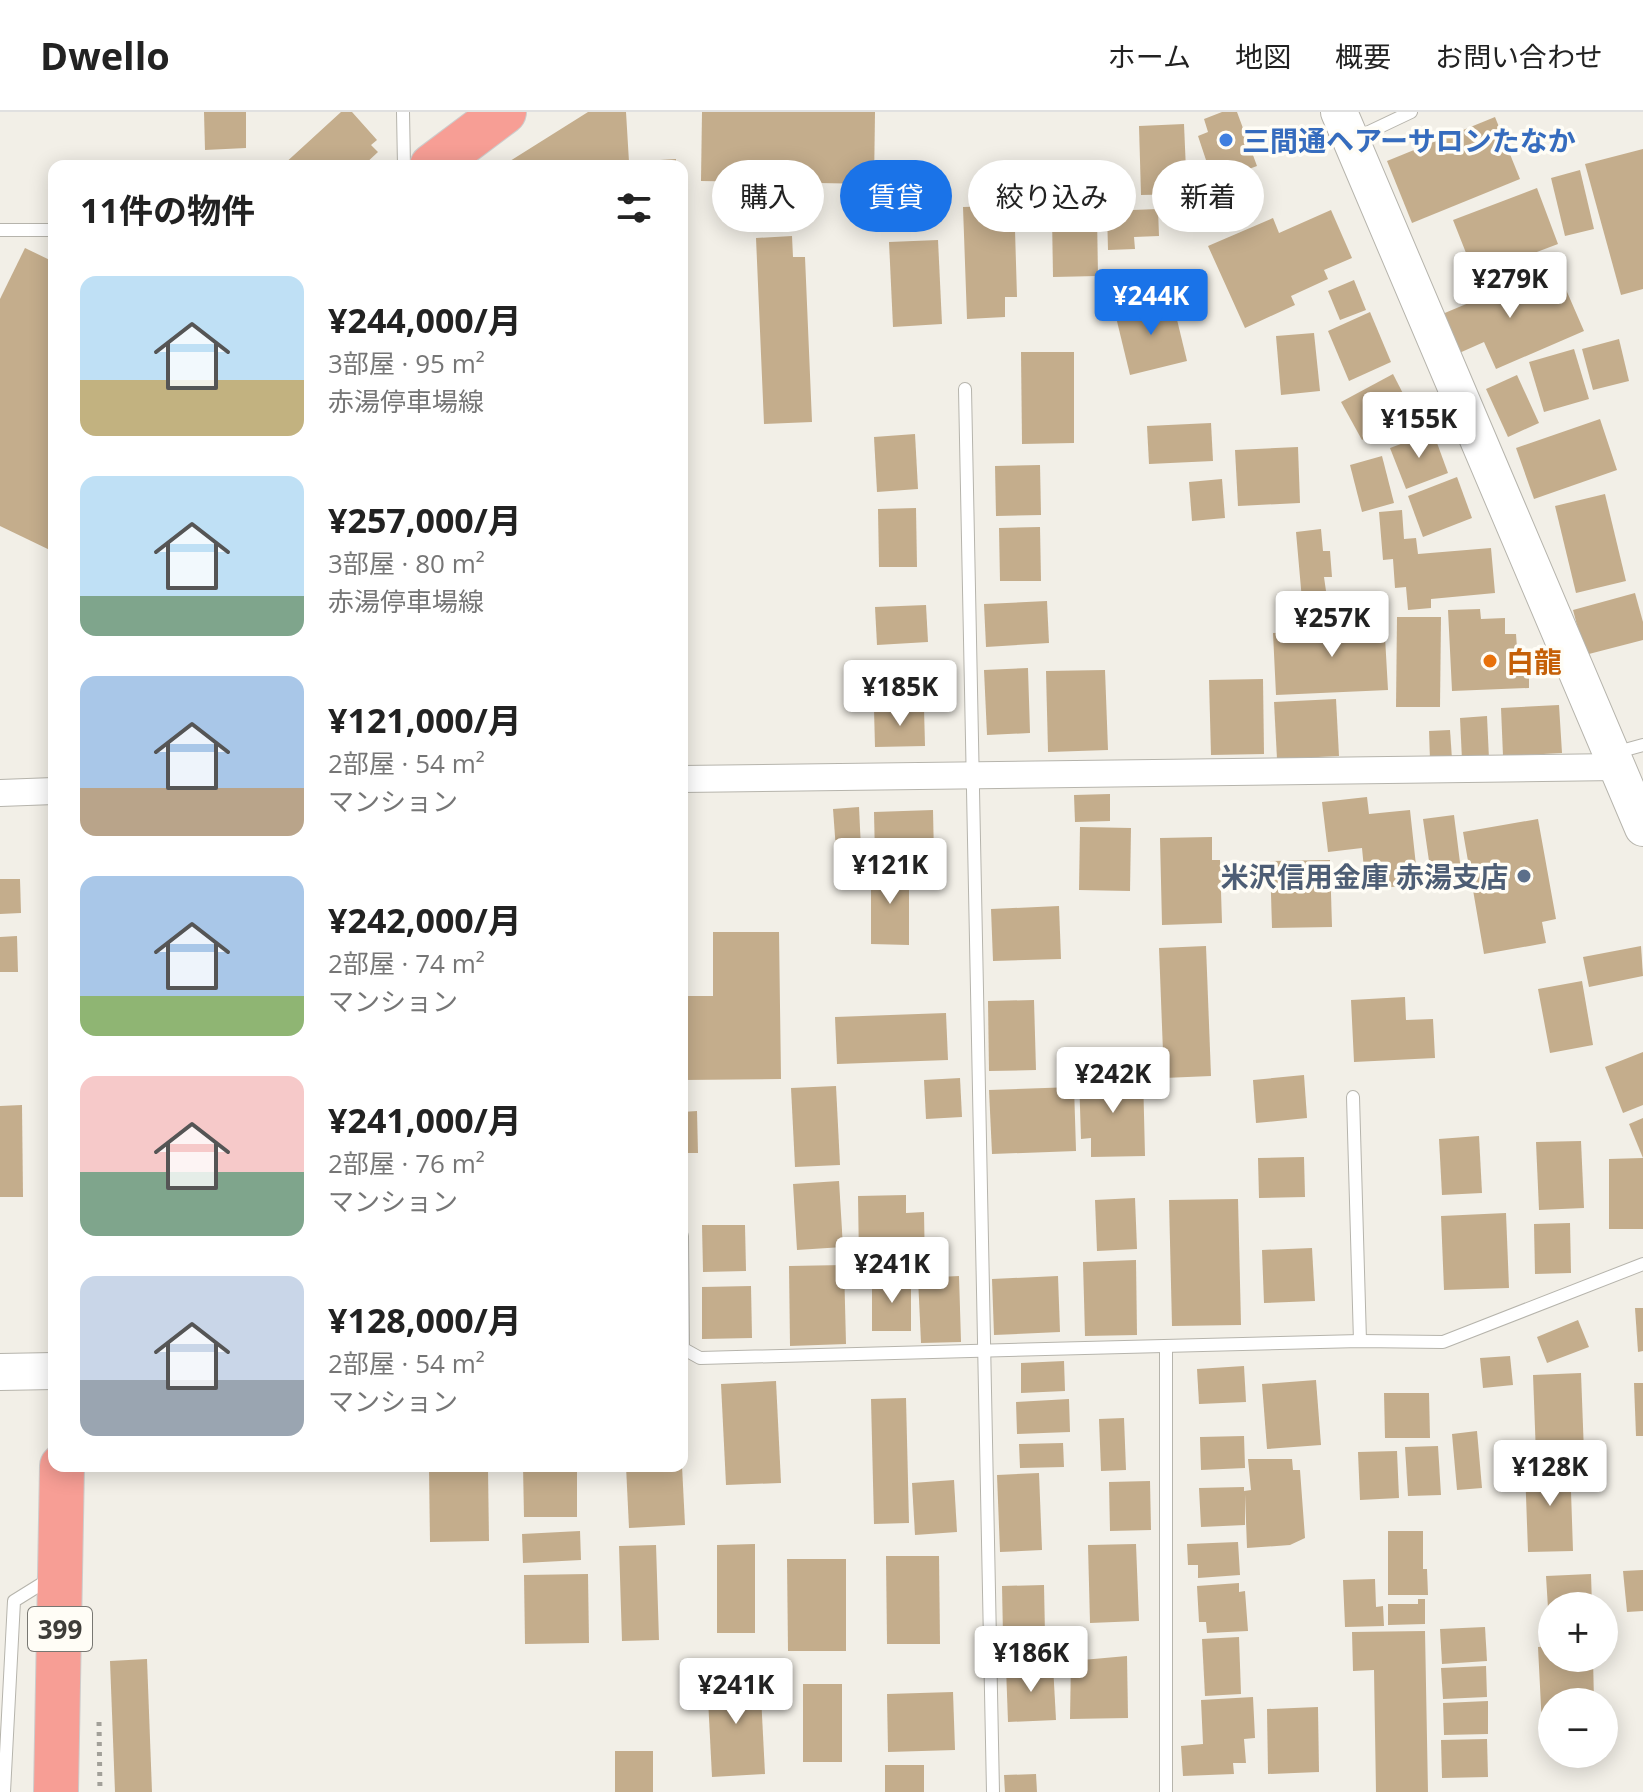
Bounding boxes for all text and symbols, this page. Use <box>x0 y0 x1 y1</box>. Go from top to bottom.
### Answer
text: Dwello <box>40 29 170 81</box>
text: ホーム <box>1108 37 1191 75</box>
text: 地図 <box>1235 37 1291 75</box>
text: 概要 <box>1335 37 1391 75</box>
text: お問い合わせ <box>1435 37 1603 75</box>
place label: 三間通ヘアーサロンたなか <box>1242 121 1576 159</box>
marker: 三間通ヘアーサロンたなか <box>1217 131 1235 149</box>
chip: 購入 <box>712 160 824 232</box>
chip: 賃貸 <box>840 160 952 232</box>
chip: 絞り込み <box>968 160 1136 232</box>
chip: 新着 <box>1152 160 1264 232</box>
icon: filters <box>612 186 656 230</box>
text: 11件の物件 <box>80 187 255 233</box>
pin: ¥279K <box>1454 252 1566 320</box>
text: ¥279K <box>1472 260 1548 296</box>
pin: ¥244K <box>1095 269 1207 337</box>
text: ¥244K <box>1113 277 1189 313</box>
text: ¥244,000/月 <box>328 297 522 343</box>
icon: home <box>144 308 240 404</box>
text: 3部屋 · 95 m² <box>328 345 485 381</box>
text: 赤湯停車場線 <box>328 383 484 419</box>
pin: ¥155K <box>1363 392 1475 460</box>
text: ¥155K <box>1381 400 1457 436</box>
text: ¥257,000/月 <box>328 497 522 543</box>
icon: home <box>144 508 240 604</box>
text: 3部屋 · 80 m² <box>328 545 485 581</box>
text: 赤湯停車場線 <box>328 583 484 619</box>
pin: ¥257K <box>1276 591 1388 659</box>
text: ¥257K <box>1294 599 1370 635</box>
place label: 白龍 <box>1506 642 1562 680</box>
marker: 白龍 <box>1481 652 1499 670</box>
pin: ¥185K <box>844 660 956 728</box>
text: ¥185K <box>862 668 938 704</box>
text: ¥121,000/月 <box>328 697 522 743</box>
icon: home <box>144 708 240 804</box>
text: 2部屋 · 54 m² <box>328 745 485 781</box>
text: マンション <box>328 783 458 819</box>
pin: ¥121K <box>834 838 946 906</box>
text: ¥121K <box>852 846 928 882</box>
place label: 米沢信用金庫 赤湯支店 <box>1221 857 1508 895</box>
marker: 米沢信用金庫 赤湯支店 <box>1515 867 1533 885</box>
text: ¥242,000/月 <box>328 897 522 943</box>
icon: home <box>144 908 240 1004</box>
text: 2部屋 · 74 m² <box>328 945 485 981</box>
text: マンション <box>328 983 458 1019</box>
pin: ¥242K <box>1057 1047 1169 1115</box>
text: ¥242K <box>1075 1055 1151 1091</box>
text: ¥241,000/月 <box>328 1097 522 1143</box>
icon: home <box>144 1108 240 1204</box>
text: 2部屋 · 76 m² <box>328 1145 485 1181</box>
text: マンション <box>328 1183 458 1219</box>
pin: ¥241K <box>836 1237 948 1305</box>
text: ¥241K <box>854 1245 930 1281</box>
text: ¥128,000/月 <box>328 1297 522 1343</box>
icon: home <box>144 1308 240 1404</box>
text: 2部屋 · 54 m² <box>328 1345 485 1381</box>
text: マンション <box>328 1383 458 1419</box>
pin: ¥128K <box>1494 1440 1606 1508</box>
text: ¥128K <box>1512 1448 1588 1484</box>
map controls <box>1538 1592 1618 1768</box>
button: + <box>1538 1592 1618 1672</box>
road number: 399 <box>28 1607 92 1651</box>
pin: ¥186K <box>975 1626 1087 1694</box>
text: ¥186K <box>993 1634 1069 1670</box>
pin: ¥241K <box>680 1658 792 1726</box>
text: ¥241K <box>698 1666 774 1702</box>
button: − <box>1538 1688 1618 1768</box>

